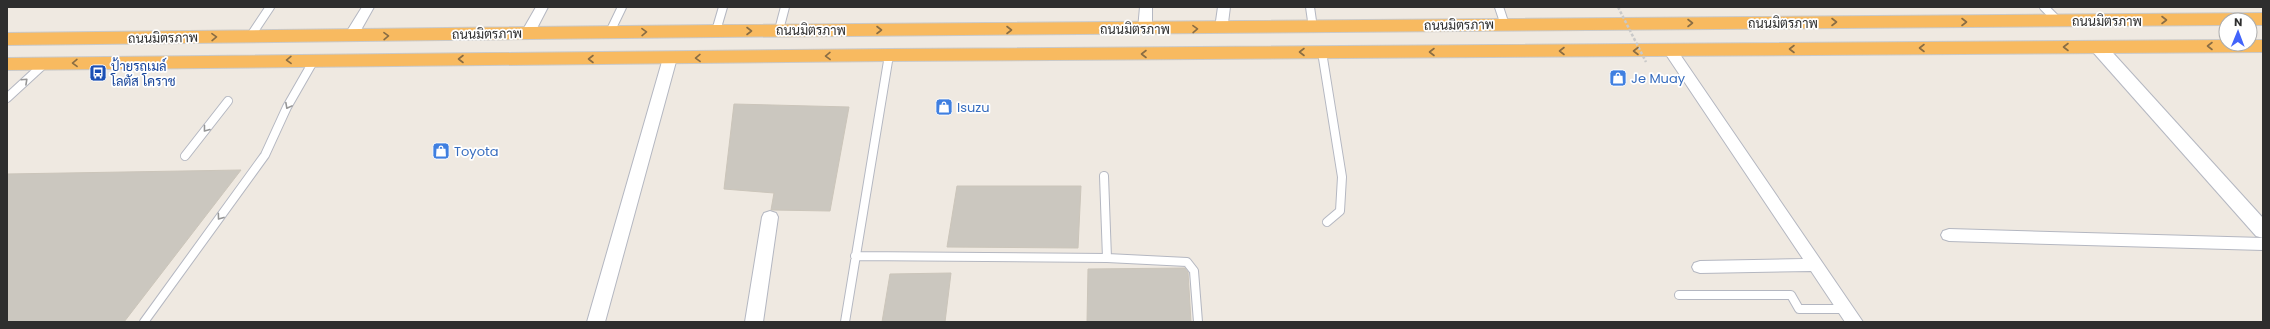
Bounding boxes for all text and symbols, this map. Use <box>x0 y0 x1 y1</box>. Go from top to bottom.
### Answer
street label: ถนนมิตรภาพ <box>2072 12 2142 31</box>
north arrow <box>2218 12 2258 52</box>
street label: ถนนมิตรภาพ <box>1748 14 1818 33</box>
text: N <box>2234 14 2242 30</box>
street label: ถนนมิตรภาพ <box>1424 15 1494 35</box>
one-way arrow <box>2161 16 2167 24</box>
one-way arrow <box>1831 18 1837 26</box>
one-way arrow <box>1961 18 1967 26</box>
one-way arrow <box>1687 19 1693 27</box>
street label: ถนนมิตรภาพ <box>1100 20 1170 39</box>
street label: ถนนมิตรภาพ <box>776 21 846 40</box>
street label: ถนนมิตรภาพ <box>452 24 522 44</box>
one-way arrow <box>1192 25 1198 33</box>
one-way arrow <box>876 26 882 34</box>
one-way arrow <box>1006 26 1012 34</box>
one-way arrow <box>746 27 752 35</box>
street label: ถนนมิตรภาพ <box>128 28 198 48</box>
one-way arrow <box>641 28 647 36</box>
one-way arrow <box>383 32 389 40</box>
one-way arrow <box>211 33 217 41</box>
one-way arrow <box>2207 42 2213 50</box>
one-way arrow <box>2063 43 2069 51</box>
one-way arrow <box>1919 44 1925 53</box>
one-way arrow <box>1789 45 1795 54</box>
one-way arrow <box>1559 47 1565 55</box>
one-way arrow <box>1633 47 1639 55</box>
one-way arrow <box>1299 48 1305 56</box>
one-way arrow <box>1429 48 1435 56</box>
one-way arrow <box>1141 50 1147 58</box>
one-way arrow <box>825 52 831 60</box>
one-way arrow <box>695 54 701 62</box>
one-way arrow <box>458 55 464 63</box>
one-way arrow <box>588 55 594 63</box>
one-way arrow <box>286 56 292 65</box>
place label: ป้ายรถเมล์ โลตัส โคราช <box>110 57 176 91</box>
one-way arrow <box>72 59 78 67</box>
bus stop icon: ป้ายรถเมล์ โลตัส โคราช <box>88 63 108 83</box>
shop icon: Je Muay <box>1608 68 1628 88</box>
place label: Je Muay <box>1631 69 1686 88</box>
one-way arrow <box>21 79 28 86</box>
shop icon: Isuzu <box>934 97 954 117</box>
place label: Isuzu <box>957 98 990 117</box>
one-way arrow <box>285 102 292 109</box>
one-way arrow <box>204 124 211 131</box>
shop icon: Toyota <box>431 141 451 161</box>
place label: Toyota <box>454 142 499 161</box>
one-way arrow <box>218 212 225 219</box>

